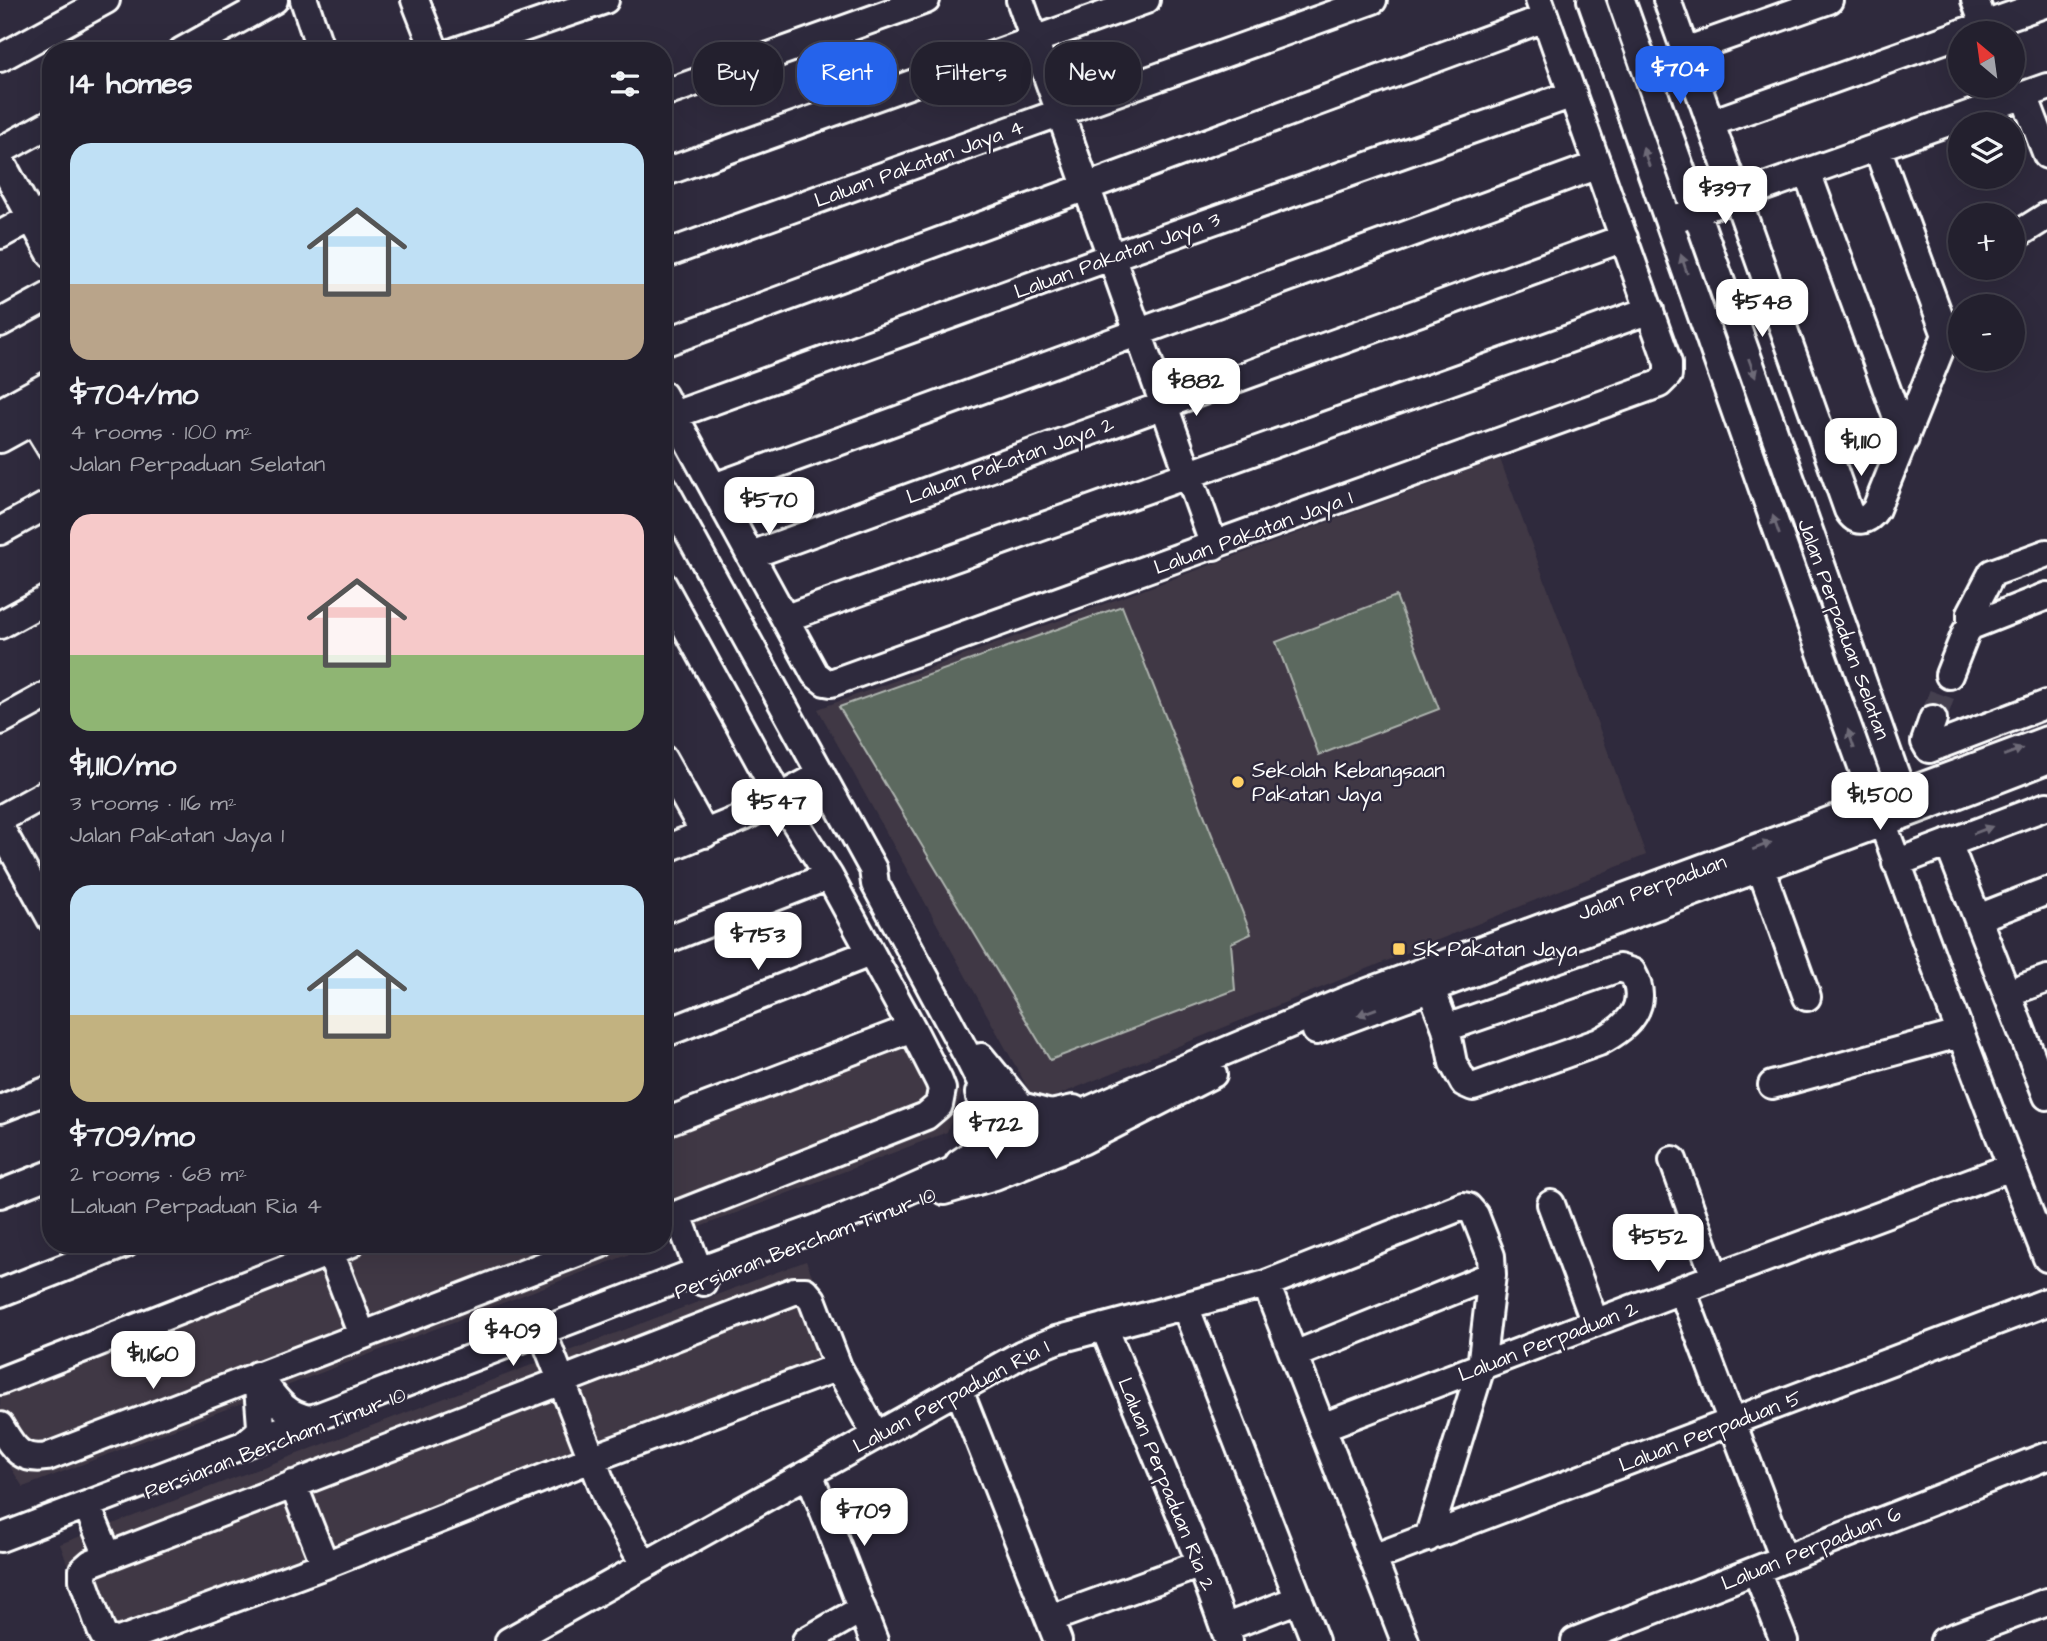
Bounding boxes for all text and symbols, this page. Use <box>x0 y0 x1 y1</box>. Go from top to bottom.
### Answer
north arrow <box>1948 21 2025 98</box>
map controls <box>1948 21 2025 371</box>
chip: Buy <box>693 42 783 105</box>
chip: Rent <box>797 42 897 105</box>
chip: Filters <box>911 42 1031 105</box>
chip: New <box>1045 42 1141 105</box>
pin: $704 <box>1639 46 1721 106</box>
text: $704 <box>1651 53 1709 85</box>
text: 14 homes <box>70 63 193 105</box>
icon: filters <box>606 65 644 103</box>
street label: Laluan Pakatan Jaya 4 <box>810 112 1029 217</box>
button: layers <box>1948 112 2025 189</box>
one-way arrow <box>1640 146 1651 167</box>
pin: $397 <box>1684 166 1766 226</box>
text: $397 <box>1699 173 1751 205</box>
icon: home <box>294 189 420 315</box>
button: + <box>1948 203 2025 280</box>
street label: Laluan Pakatan Jaya 3 <box>1010 205 1225 308</box>
one-way arrow <box>1678 253 1689 274</box>
pin: $548 <box>1721 280 1803 339</box>
text: $548 <box>1732 286 1792 318</box>
button: − <box>1948 294 2025 371</box>
pin: $882 <box>1155 358 1237 418</box>
one-way arrow <box>1747 358 1758 379</box>
text: $882 <box>1168 365 1224 397</box>
text: $704/mo <box>70 374 198 416</box>
street label: Laluan Pakatan Jaya 2 <box>902 409 1119 513</box>
text: 4 rooms · 100 m² <box>70 416 252 448</box>
pin: $1,110 <box>1804 419 1918 478</box>
text: $1,110 <box>1841 425 1881 457</box>
text: Jalan Perpaduan Selatan <box>70 448 325 480</box>
pin: $570 <box>728 477 810 537</box>
street label: Laluan Pakatan Jaya 1 <box>1150 483 1358 584</box>
text: $570 <box>740 484 798 516</box>
one-way arrow <box>1770 514 1781 535</box>
street label: Jalan Perpaduan Selatan <box>1789 515 1897 744</box>
icon: home <box>294 560 420 686</box>
one-way arrow <box>1845 729 1856 750</box>
text: $1,110/mo <box>70 745 176 787</box>
one-way arrow <box>2002 746 2023 757</box>
place label: Sekolah Kebangsaan Pakatan Jaya <box>1252 756 1445 811</box>
pin: $1,500 <box>1823 772 1937 832</box>
marker: Sekolah Kebangsaan Pakatan Jaya <box>1230 774 1246 790</box>
text: $1,500 <box>1847 779 1913 811</box>
pin: $547 <box>736 780 818 839</box>
text: $547 <box>748 786 806 818</box>
text: 3 rooms · 116 m² <box>70 787 237 819</box>
text: Jalan Pakatan Jaya 1 <box>70 819 284 851</box>
one-way arrow <box>1972 825 1993 836</box>
one-way arrow <box>1751 840 1772 851</box>
street label: Jalan Perpaduan <box>1574 847 1731 929</box>
pin: $753 <box>717 912 799 972</box>
text: $753 <box>731 919 785 951</box>
icon: home <box>294 931 420 1057</box>
place label: SK Pakatan Jaya <box>1413 935 1578 966</box>
marker: SK Pakatan Jaya <box>1391 941 1407 957</box>
one-way arrow <box>1357 1007 1378 1018</box>
pin: $722 <box>955 1102 1037 1161</box>
text: $722 <box>969 1108 1023 1140</box>
text: $709/mo <box>70 1116 195 1158</box>
text: 2 rooms · 68 m² <box>70 1158 247 1190</box>
street label: Persiaran Bercham Timur 10 <box>670 1180 940 1307</box>
text: Laluan Perpaduan Ria 4 <box>70 1190 322 1222</box>
pin: $552 <box>1617 1214 1699 1274</box>
text: $552 <box>1629 1221 1687 1253</box>
street label: Laluan Perpaduan 2 <box>1454 1294 1643 1390</box>
pin: $409 <box>472 1308 554 1368</box>
text: $409 <box>485 1315 541 1347</box>
pin: $1,160 <box>96 1332 210 1391</box>
street label: Laluan Perpaduan Ria 1 <box>848 1332 1055 1461</box>
text: $1,160 <box>127 1338 179 1370</box>
street label: Laluan Perpaduan Ria 2 <box>1110 1373 1223 1596</box>
street label: Persiaran Bercham Timur 10 <box>140 1380 410 1507</box>
street label: Laluan Perpaduan 5 <box>1615 1383 1806 1481</box>
pin: $709 <box>823 1488 905 1548</box>
text: $709 <box>837 1495 891 1527</box>
street label: Laluan Perpaduan 6 <box>1717 1499 1906 1599</box>

